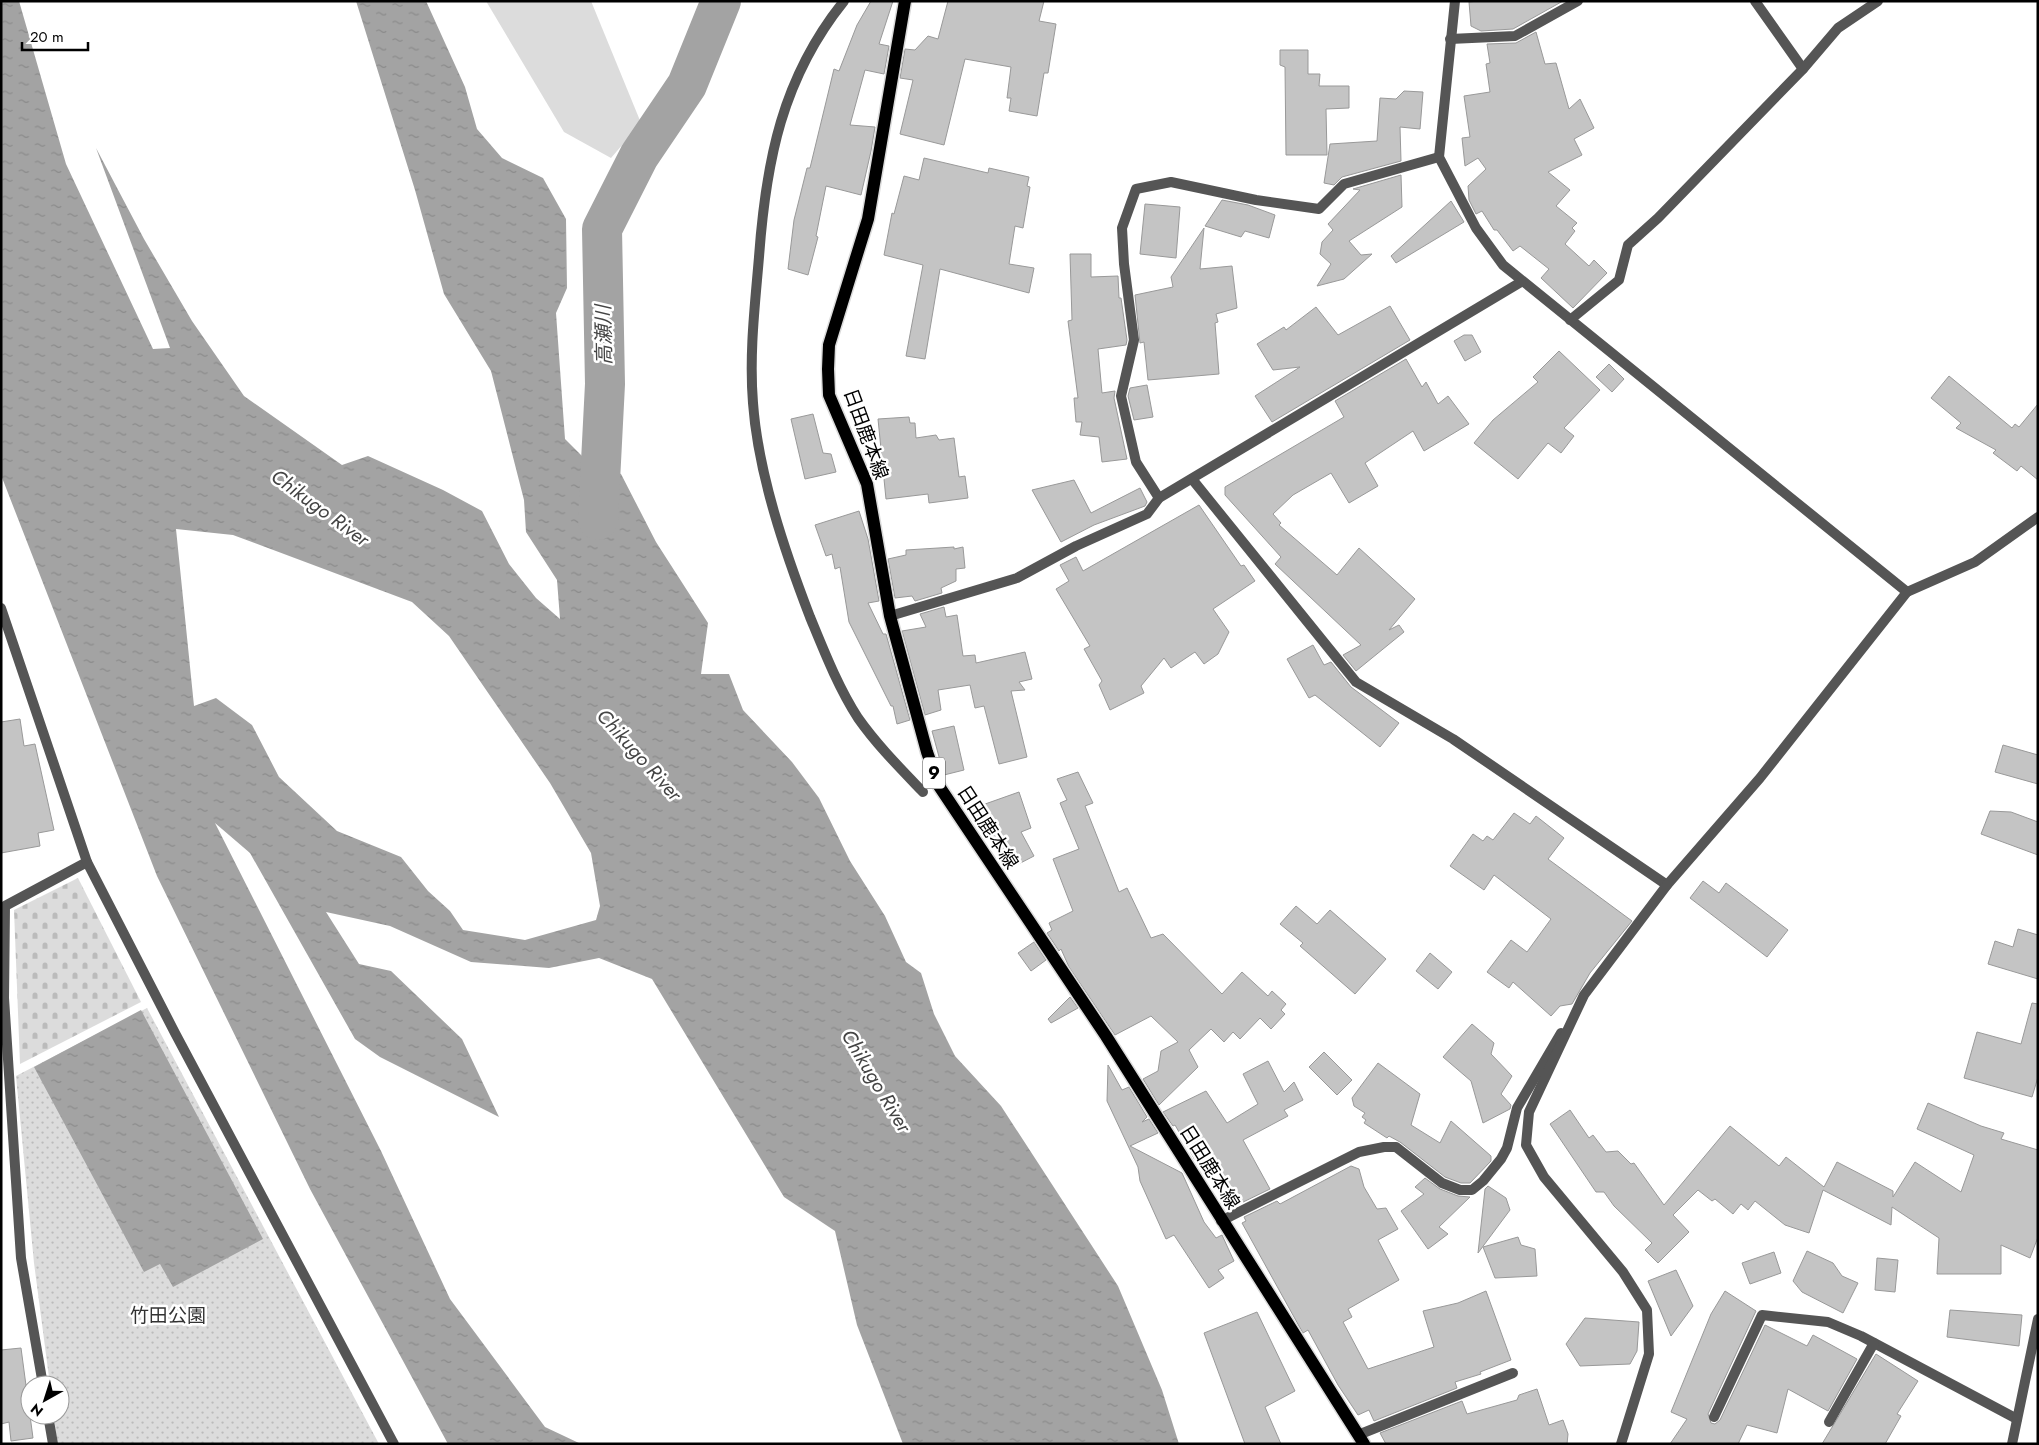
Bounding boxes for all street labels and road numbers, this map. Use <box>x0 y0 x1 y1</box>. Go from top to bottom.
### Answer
street label: 日田鹿本線 <box>837 385 895 483</box>
road number: 9 <box>923 758 945 788</box>
street label: 日田鹿本線 <box>951 780 1025 874</box>
street label: 日田鹿本線 <box>1173 1120 1247 1214</box>

